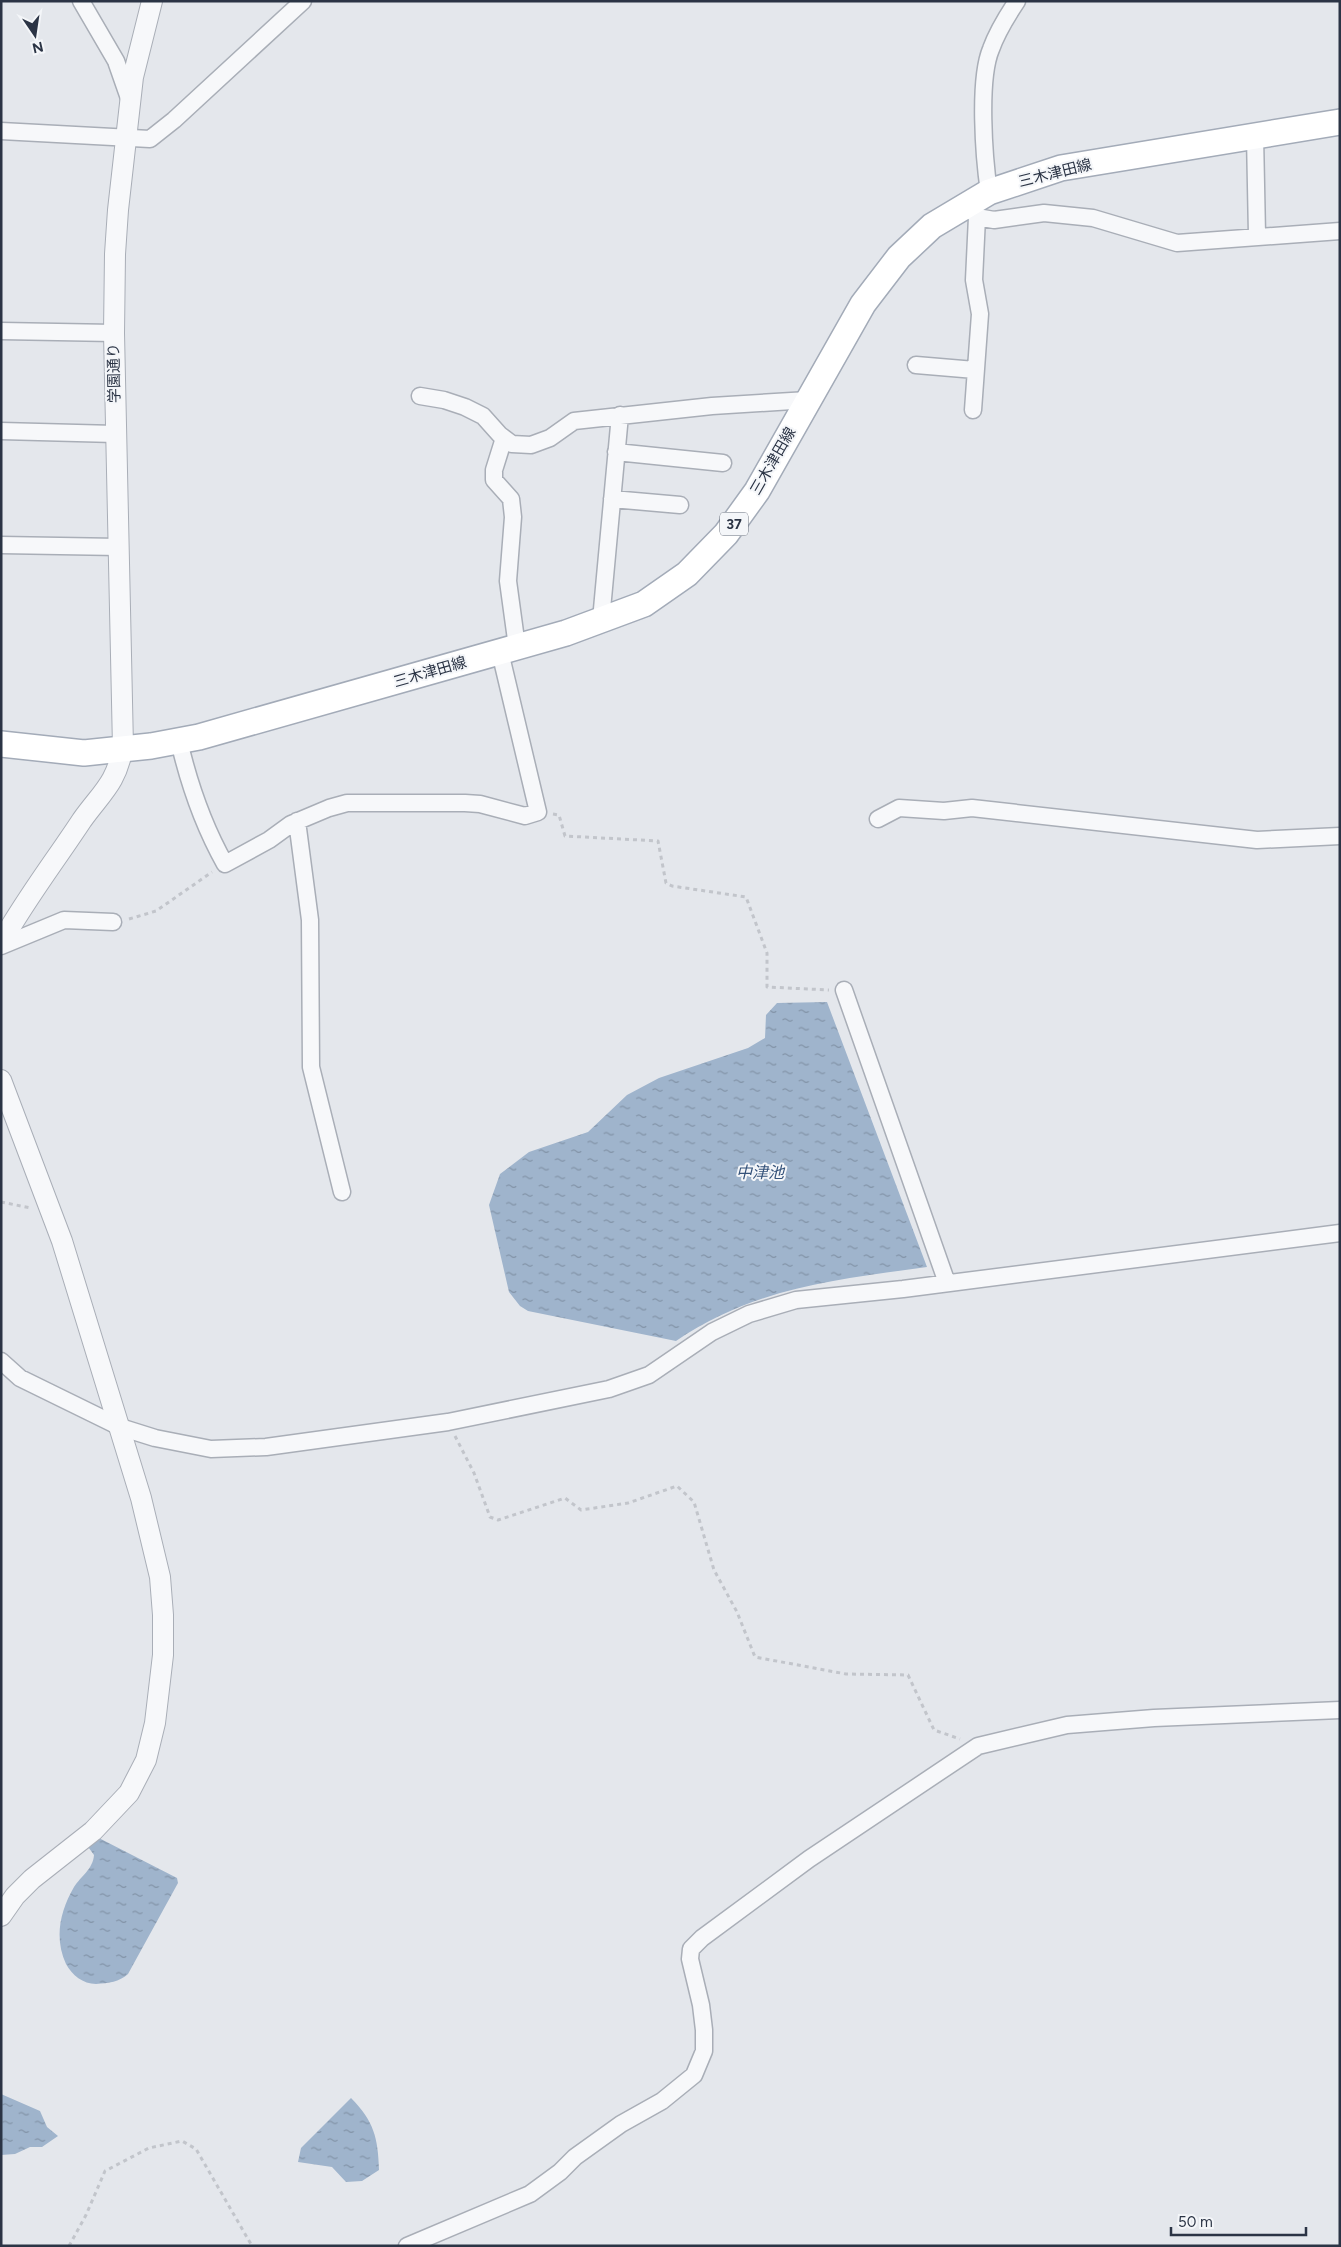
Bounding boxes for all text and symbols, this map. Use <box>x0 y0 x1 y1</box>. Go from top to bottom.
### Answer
north arrow <box>10 10 60 60</box>
text: N <box>31 38 45 57</box>
street label: 三木津田線 <box>1016 155 1094 191</box>
street label: 学園通り <box>104 343 124 403</box>
street label: 三木津田線 <box>746 424 800 498</box>
road number: 37 <box>720 512 748 536</box>
street label: 三木津田線 <box>391 653 469 691</box>
water label: 中津池 <box>736 1163 786 1182</box>
scale bar <box>1171 2204 1306 2236</box>
text: 50 m <box>1178 2213 1213 2231</box>

